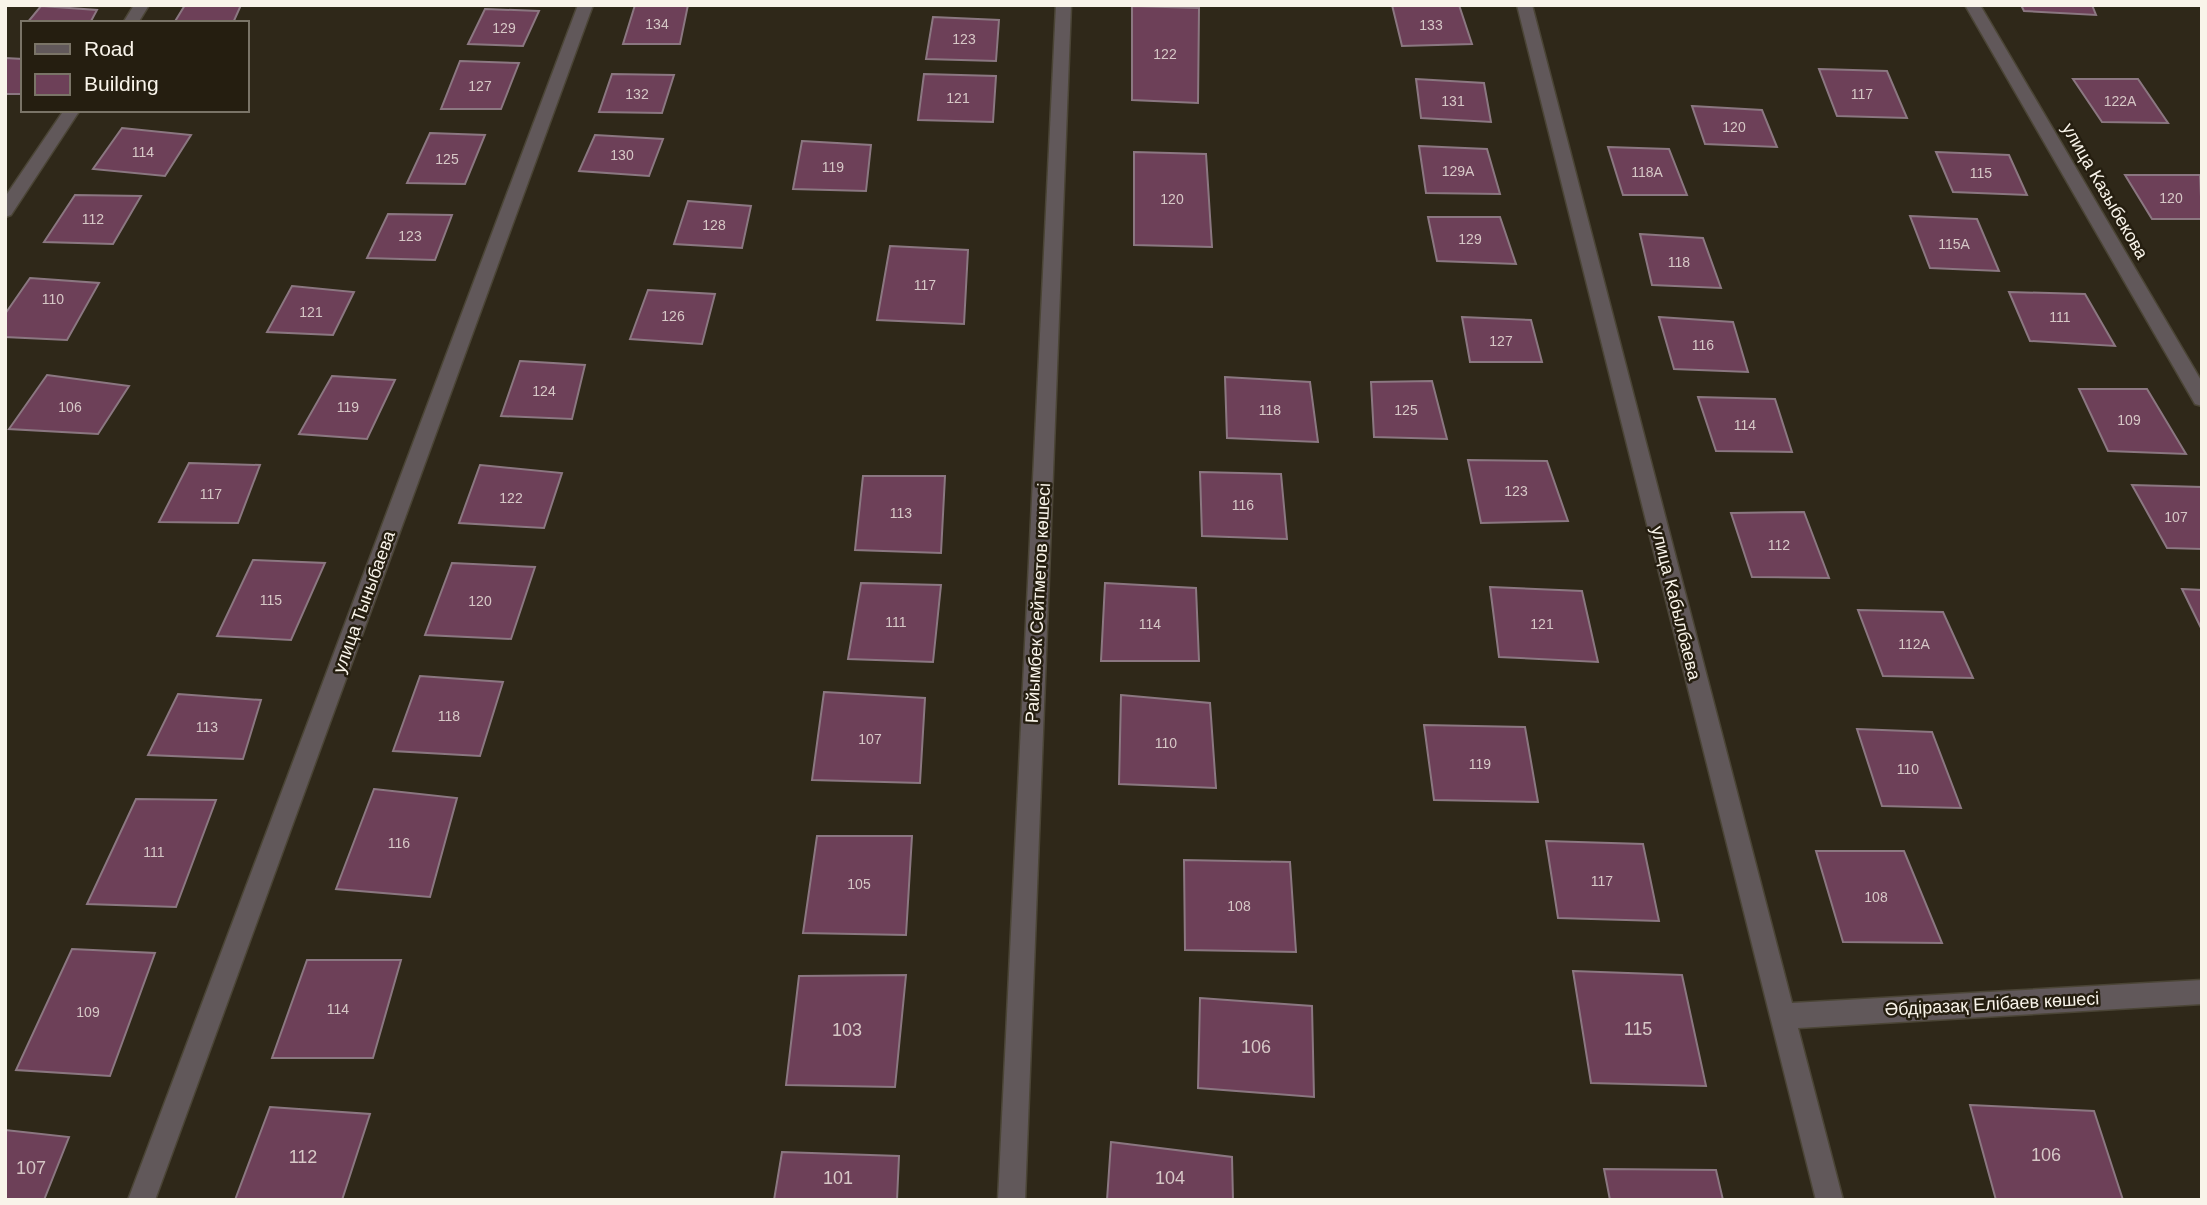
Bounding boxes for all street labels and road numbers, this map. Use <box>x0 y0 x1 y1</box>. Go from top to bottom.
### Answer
street label: улица Казыбекова <box>2058 120 2153 263</box>
street label: Райымбек Сейтметов көшесі <box>1022 482 1054 724</box>
street label: улица Кабылбаева <box>1647 524 1705 683</box>
street label: улица Тыныбаева <box>329 527 399 676</box>
street label: Әбдіразақ Елібаев көшесі <box>1884 988 2100 1020</box>

